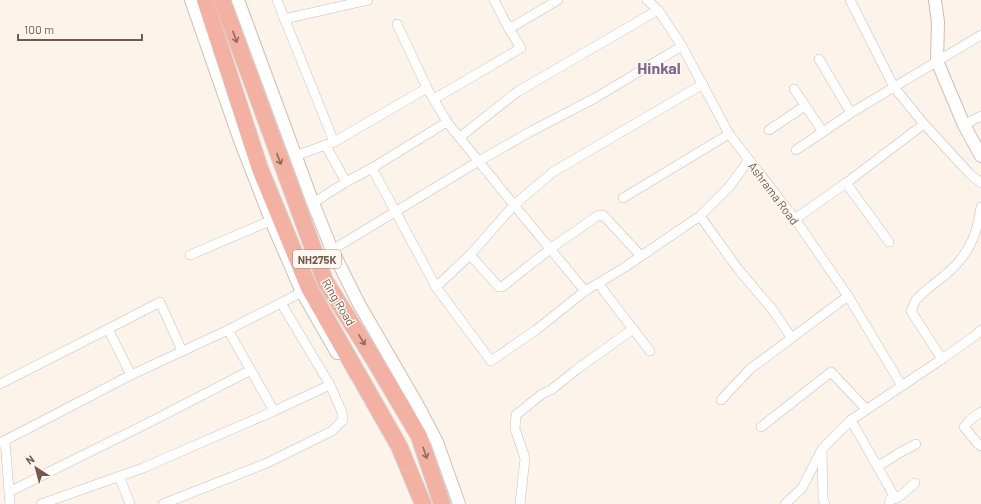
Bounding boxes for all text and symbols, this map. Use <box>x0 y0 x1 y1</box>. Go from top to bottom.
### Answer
scale bar <box>18 16 142 42</box>
text: 100 m <box>24 22 54 36</box>
one-way arrow <box>231 30 239 42</box>
district label: Hinkal <box>637 58 681 77</box>
one-way arrow <box>276 152 284 164</box>
street label: Ashrama Road <box>746 159 802 227</box>
road number: NH275K <box>293 250 341 268</box>
street label: Ring Road <box>320 276 358 328</box>
one-way arrow <box>358 334 366 345</box>
one-way arrow <box>422 447 429 460</box>
north arrow <box>16 448 56 488</box>
text: N <box>23 452 37 467</box>

